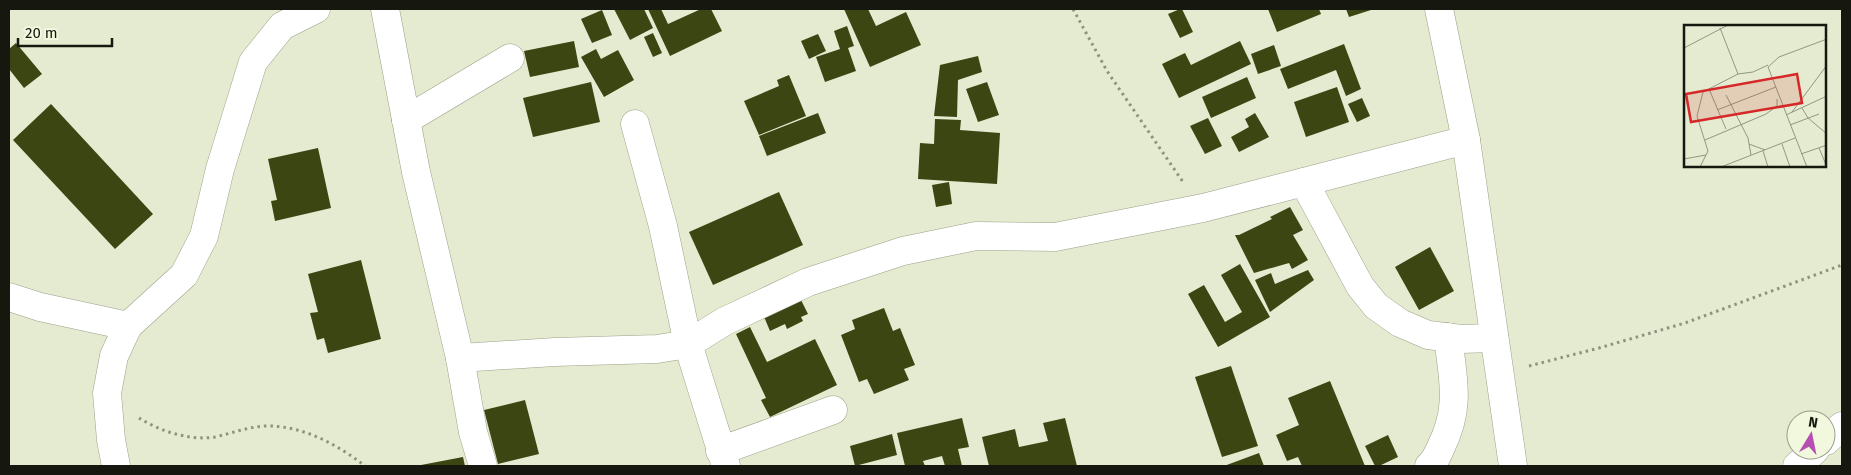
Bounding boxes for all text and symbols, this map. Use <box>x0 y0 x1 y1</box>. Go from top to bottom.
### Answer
scale bar <box>18 15 111 47</box>
text: 20 m <box>25 24 58 42</box>
inset map <box>1684 25 1826 168</box>
north arrow <box>1786 410 1836 460</box>
text: N <box>1807 414 1819 432</box>

